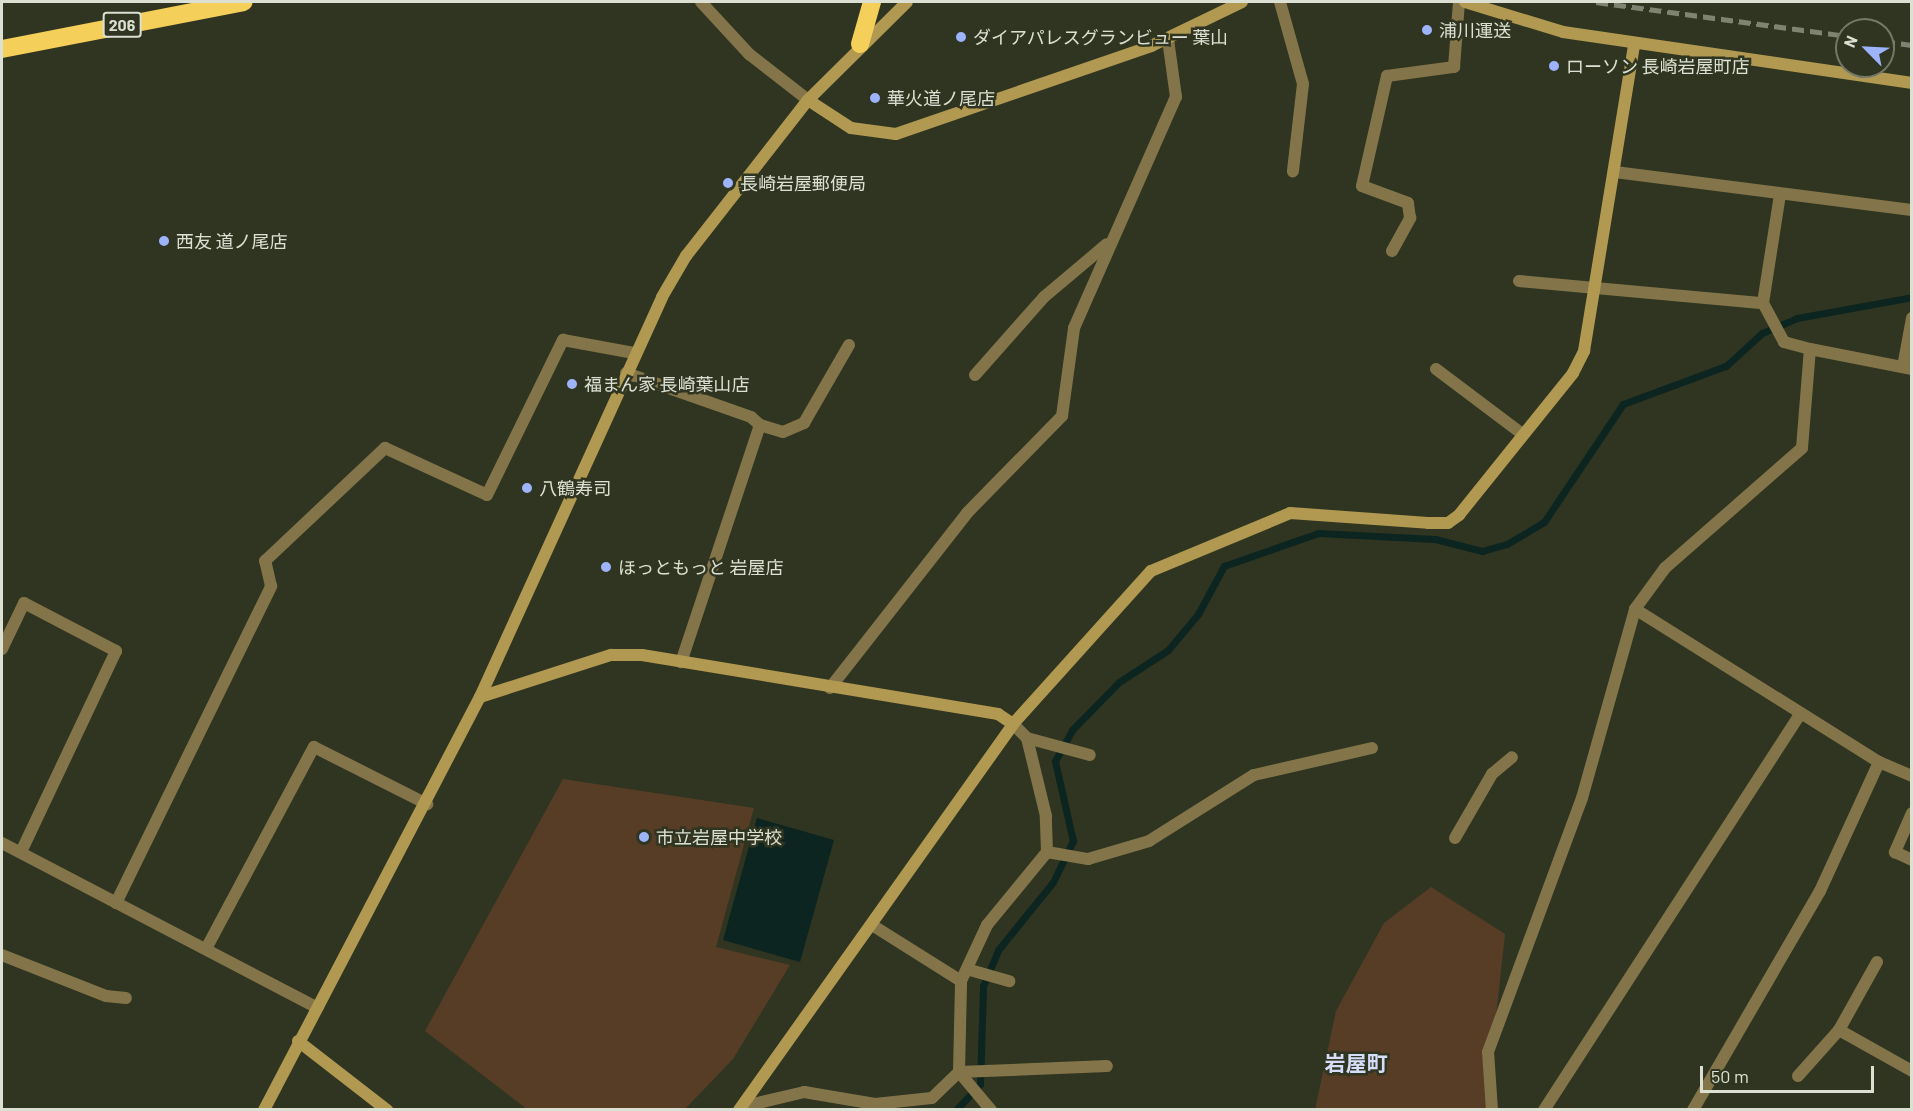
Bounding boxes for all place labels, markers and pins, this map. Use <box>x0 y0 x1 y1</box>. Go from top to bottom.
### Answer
place label: 浦川運送 <box>1439 19 1511 41</box>
marker: 浦川運送 <box>1420 23 1434 37</box>
place label: ダイアパレスグランビュー 葉山 <box>973 26 1229 48</box>
marker: ダイアパレスグランビュー 葉山 <box>954 30 968 44</box>
place label: ローソン 長崎岩屋町店 <box>1566 55 1750 77</box>
marker: ローソン 長崎岩屋町店 <box>1547 59 1561 73</box>
place label: 華火道ノ尾店 <box>887 87 995 109</box>
marker: 華火道ノ尾店 <box>868 91 882 105</box>
place label: 長崎岩屋郵便局 <box>740 172 866 194</box>
marker: 長崎岩屋郵便局 <box>721 176 735 190</box>
place label: 西友 道ノ尾店 <box>176 230 288 252</box>
marker: 西友 道ノ尾店 <box>157 234 171 248</box>
place label: 福まん家 長崎葉山店 <box>584 373 750 395</box>
marker: 福まん家 長崎葉山店 <box>565 377 579 391</box>
place label: 八鶴寿司 <box>539 477 611 499</box>
marker: 八鶴寿司 <box>520 481 534 495</box>
place label: ほっともっと 岩屋店 <box>618 556 784 578</box>
marker: ほっともっと 岩屋店 <box>599 560 613 574</box>
place label: 市立岩屋中学校 <box>656 826 782 848</box>
marker: 市立岩屋中学校 <box>637 830 651 844</box>

